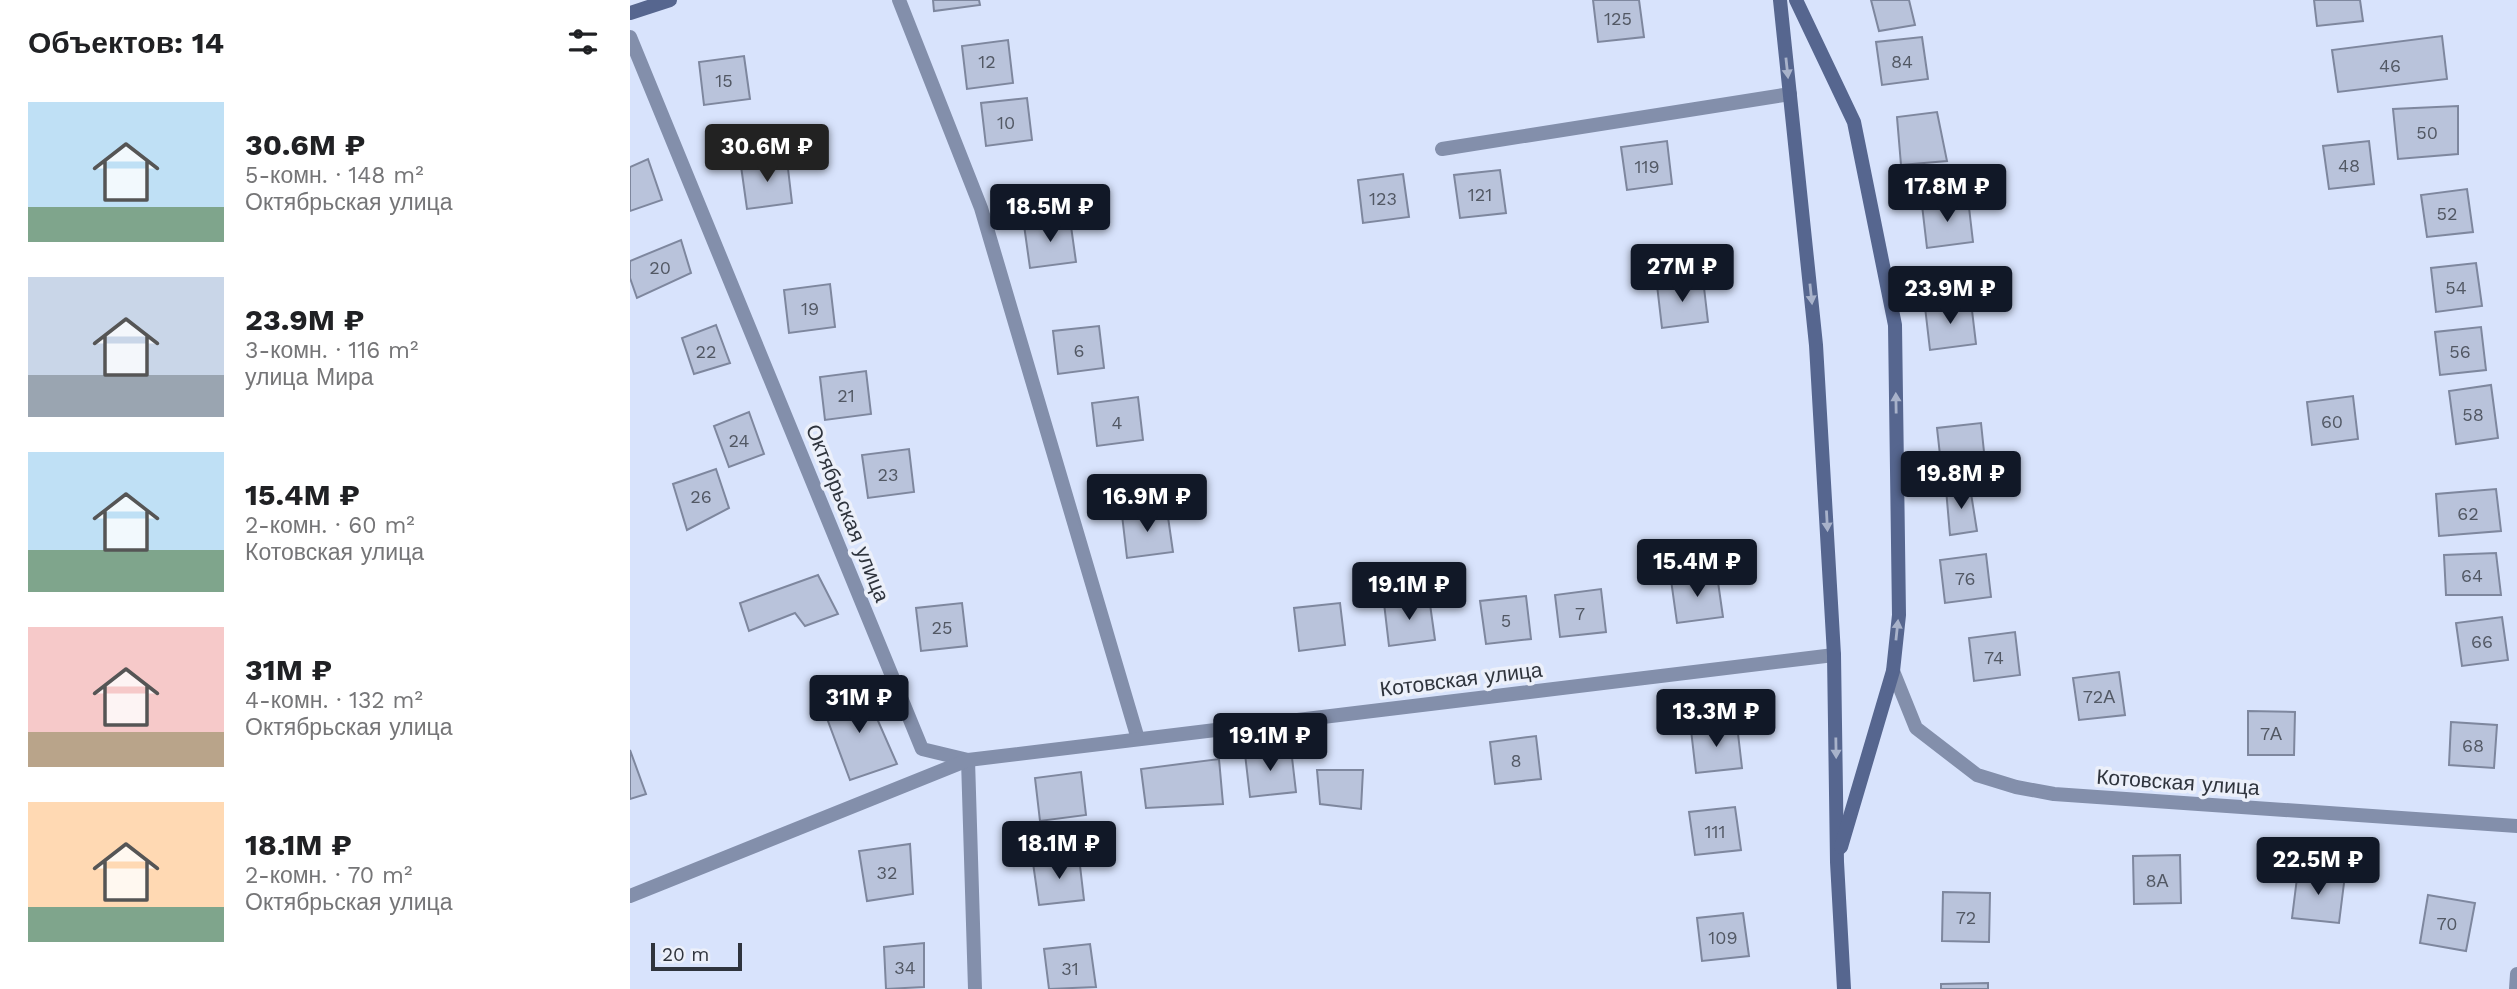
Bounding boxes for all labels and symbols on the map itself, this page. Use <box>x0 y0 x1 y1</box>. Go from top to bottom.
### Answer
house number: 125 <box>1604 8 1632 29</box>
house number: 12 <box>978 51 996 72</box>
house number: 84 <box>1891 51 1913 72</box>
house number: 46 <box>2379 55 2401 76</box>
one-way arrow <box>1782 57 1793 79</box>
house number: 15 <box>715 70 733 91</box>
house number: 10 <box>997 112 1015 133</box>
house number: 50 <box>2416 122 2438 143</box>
pin: 30.6M ₽ <box>702 124 832 184</box>
house number: 48 <box>2338 155 2360 176</box>
house number: 119 <box>1634 156 1660 177</box>
pin: 17.8M ₽ <box>1882 164 2012 224</box>
pin: 18.5M ₽ <box>985 184 1115 244</box>
house number: 121 <box>1468 184 1492 205</box>
house number: 123 <box>1369 188 1397 209</box>
house number: 52 <box>2437 203 2457 224</box>
pin: 27M ₽ <box>1633 244 1731 304</box>
house number: 20 <box>649 257 671 278</box>
pin: 23.9M ₽ <box>1885 266 2015 326</box>
house number: 54 <box>2445 277 2467 298</box>
one-way arrow <box>1806 283 1817 305</box>
house number: 19 <box>801 298 819 319</box>
house number: 6 <box>1074 340 1084 361</box>
house number: 22 <box>696 341 717 362</box>
house number: 56 <box>2449 341 2471 362</box>
house number: 21 <box>837 385 855 406</box>
one-way arrow <box>1890 392 1901 414</box>
house number: 58 <box>2462 404 2484 425</box>
house number: 60 <box>2321 411 2343 432</box>
house number: 4 <box>1112 412 1123 433</box>
street label: Октябрьская улица <box>801 420 895 606</box>
house number: 24 <box>729 430 749 451</box>
pin: 19.8M ₽ <box>1896 452 2026 511</box>
house number: 23 <box>878 464 899 485</box>
pin: 16.9M ₽ <box>1082 475 1212 534</box>
house number: 26 <box>690 486 712 507</box>
house number: 62 <box>2457 503 2479 524</box>
one-way arrow <box>1821 510 1832 532</box>
pin: 15.4M ₽ <box>1632 540 1762 599</box>
pin: 19.1M ₽ <box>1344 562 1474 622</box>
house number: 64 <box>2461 565 2483 586</box>
house number: 76 <box>1955 568 1975 589</box>
house number: 7 <box>1575 603 1585 624</box>
house number: 5 <box>1501 610 1511 631</box>
house number: 25 <box>932 617 952 638</box>
one-way arrow <box>1892 619 1903 641</box>
house number: 66 <box>2471 631 2493 652</box>
house number: 74 <box>1984 647 2004 668</box>
street label: Котовская улица <box>1378 657 1544 701</box>
pin: 31M ₽ <box>810 676 908 735</box>
house number: 72А <box>2083 686 2115 707</box>
pin: 13.3M ₽ <box>1651 690 1781 749</box>
pin: 19.1M ₽ <box>1205 714 1335 773</box>
house number: 7А <box>2260 723 2282 744</box>
house number: 68 <box>2462 735 2484 756</box>
one-way arrow <box>1830 738 1841 760</box>
house number: 8 <box>1510 750 1522 771</box>
street label: Котовская улица <box>2096 764 2261 800</box>
house number: 111 <box>1704 821 1726 842</box>
pin: 18.1M ₽ <box>994 822 1124 881</box>
pin: 22.5M ₽ <box>2253 838 2383 897</box>
house number: 32 <box>877 862 898 883</box>
house number: 8А <box>2145 870 2169 891</box>
house number: 72 <box>1956 907 1976 928</box>
house number: 70 <box>2437 913 2457 934</box>
house number: 109 <box>1708 927 1738 948</box>
scale bar <box>651 940 742 972</box>
house number: 34 <box>894 957 916 978</box>
house number: 31 <box>1061 958 1079 979</box>

